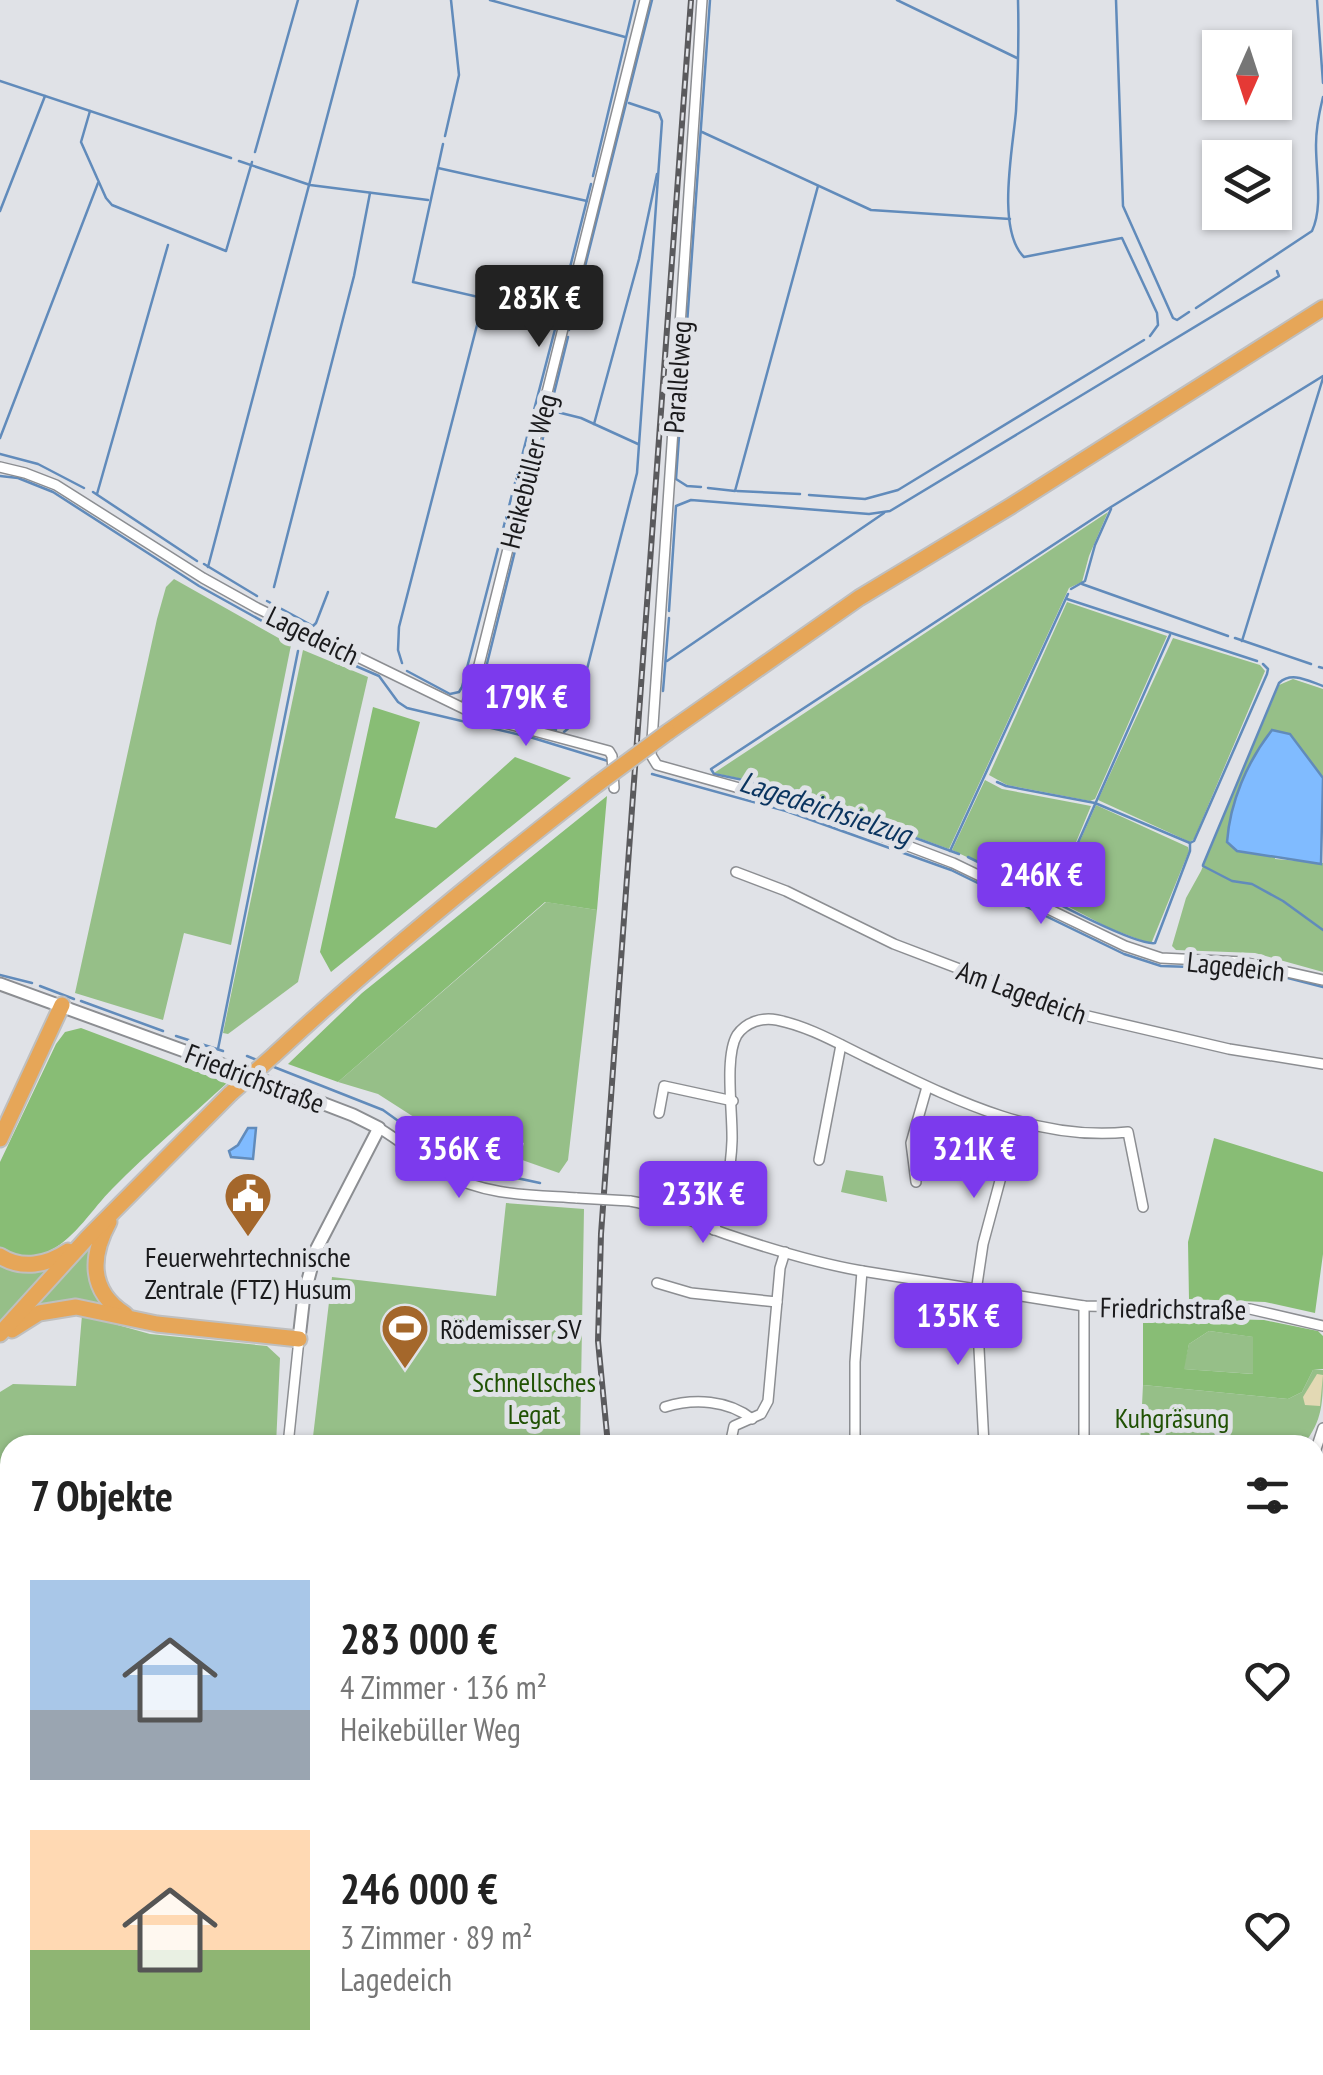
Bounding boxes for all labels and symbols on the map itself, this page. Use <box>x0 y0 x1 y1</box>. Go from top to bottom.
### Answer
north arrow <box>1202 30 1292 120</box>
pin: 283K € <box>458 265 620 350</box>
street label: Parallelweg <box>655 319 699 435</box>
street label: Heikebüller Weg <box>491 390 565 552</box>
street label: Lagedeich <box>261 597 365 673</box>
pin: 179K € <box>445 664 607 749</box>
water label: Lagedeichsielzug <box>735 761 919 854</box>
pin: 246K € <box>960 842 1122 927</box>
street label: Lagedeich <box>1185 942 1287 990</box>
street label: Am Lagedeich <box>952 951 1092 1033</box>
street label: Friedrichstraße <box>180 1035 330 1121</box>
pin: 356K € <box>378 1116 540 1201</box>
pin: 321K € <box>893 1116 1055 1201</box>
pin: 233K € <box>622 1161 784 1246</box>
public building icon: Feuerwehrtechnische Zentrale (FTZ) Husum <box>222 1170 274 1238</box>
place label: Feuerwehrtechnische Zentrale (FTZ) Husum <box>144 1238 352 1307</box>
pin: 135K € <box>877 1283 1039 1368</box>
street label: Friedrichstraße <box>1100 1288 1246 1328</box>
sports icon: Rödemisser SV <box>379 1302 431 1370</box>
place label: Rödemisser SV <box>440 1310 583 1347</box>
park label: Schnellsches Legat <box>472 1363 596 1432</box>
park label: Kuhgräsung <box>1115 1399 1229 1436</box>

